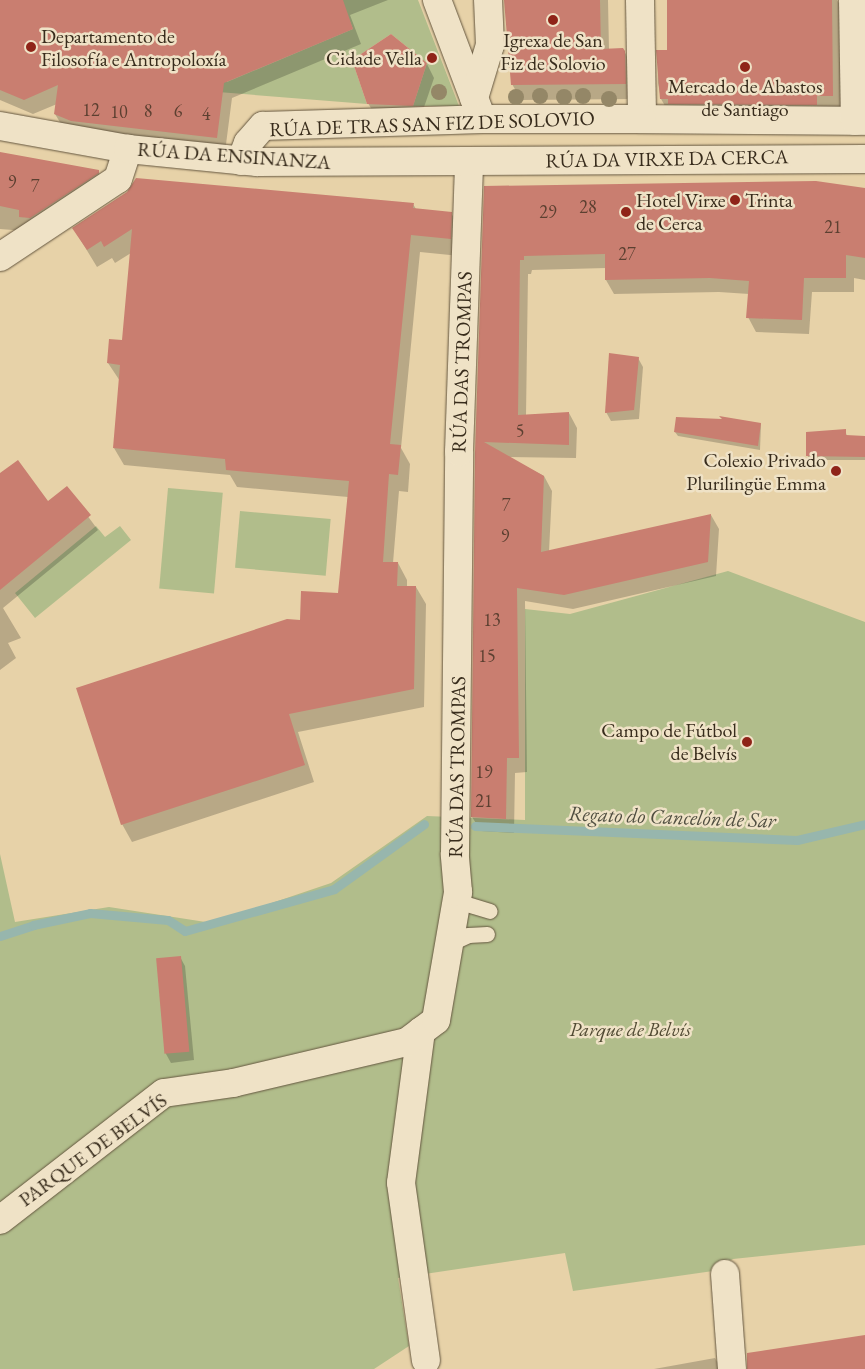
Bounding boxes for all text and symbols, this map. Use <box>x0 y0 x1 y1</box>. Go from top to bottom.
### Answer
marker: Igrexa de San Fiz de Solovio <box>547 14 559 26</box>
place label: Departamento de Filosofía e Antropoloxía <box>41 24 226 71</box>
place label: Igrexa de San Fiz de Solovio <box>500 28 606 75</box>
marker: Departamento de Filosofía e Antropoloxía <box>25 41 37 53</box>
place label: Cidade Vella <box>326 46 422 70</box>
marker: Cidade Vella <box>426 52 438 64</box>
marker: Mercado de Abastos de Santiago <box>739 61 751 73</box>
place label: Mercado de Abastos de Santiago <box>668 75 822 122</box>
house number: 12 <box>82 99 100 121</box>
house number: 8 <box>144 100 152 122</box>
house number: 6 <box>174 100 182 122</box>
house number: 10 <box>110 101 128 123</box>
house number: 4 <box>202 103 210 125</box>
street label: RÚA DE TRAS SAN FIZ DE SOLOVIO <box>269 106 595 142</box>
street label: RÚA DA ENSINANZA <box>136 137 332 175</box>
street label: RÚA DA VIRXE DA CERCA <box>545 145 789 173</box>
house number: 9 <box>8 171 16 193</box>
house number: 7 <box>31 175 39 197</box>
place label: Hotel Virxe de Cerca <box>636 188 725 235</box>
place label: Trinta <box>745 188 793 212</box>
marker: Trinta <box>729 194 741 206</box>
house number: 28 <box>579 196 597 218</box>
house number: 29 <box>539 201 557 223</box>
marker: Hotel Virxe de Cerca <box>620 206 632 218</box>
house number: 21 <box>824 216 842 238</box>
house number: 27 <box>618 243 636 265</box>
street label: RÚA DAS TROMPAS <box>447 271 477 453</box>
house number: 5 <box>516 420 524 442</box>
place label: Colexio Privado Plurilingüe Emma <box>686 448 826 495</box>
marker: Colexio Privado Plurilingüe Emma <box>830 465 842 477</box>
house number: 7 <box>502 494 510 516</box>
house number: 9 <box>501 525 509 547</box>
house number: 13 <box>483 609 501 631</box>
house number: 15 <box>478 645 496 667</box>
street label: RÚA DAS TROMPAS <box>443 676 471 858</box>
place label: Campo de Fútbol de Belvís <box>601 718 737 765</box>
marker: Campo de Fútbol de Belvís <box>741 736 753 748</box>
house number: 19 <box>475 761 493 783</box>
house number: 21 <box>475 790 493 812</box>
water label: Regato do Cancelón de Sar <box>568 801 776 833</box>
park label: Parque de Belvís <box>569 1017 691 1041</box>
street label: PARQUE DE BELVÍS <box>14 1088 172 1212</box>

